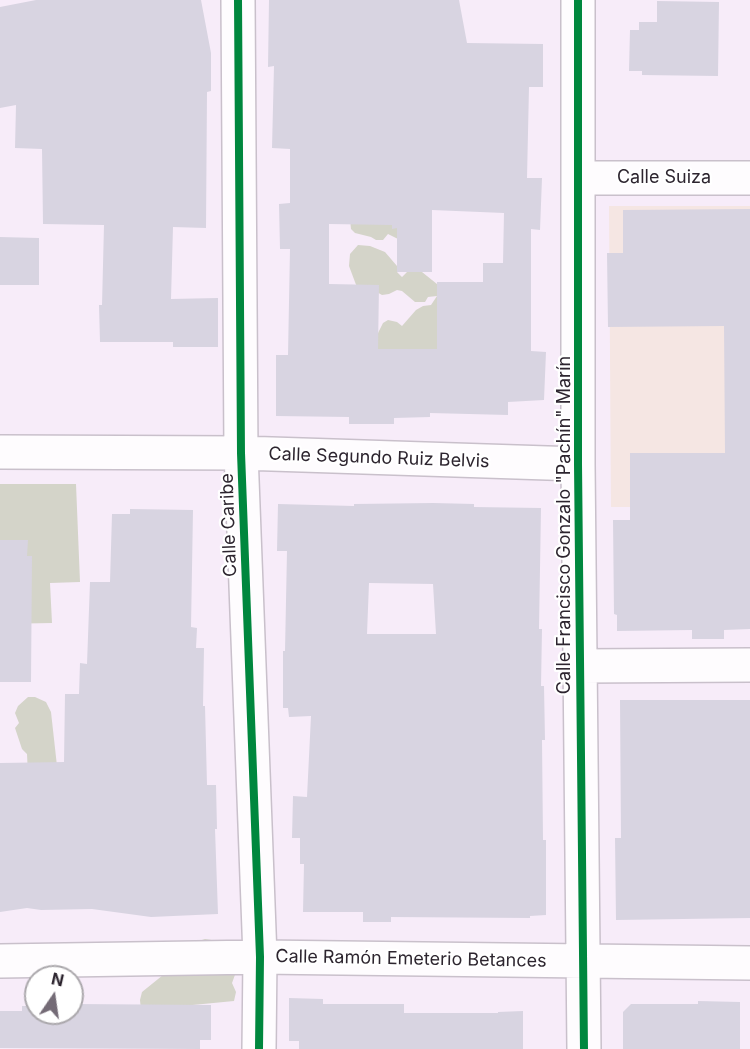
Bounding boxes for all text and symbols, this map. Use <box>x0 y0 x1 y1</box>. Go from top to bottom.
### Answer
street label: Calle Suiza <box>617 167 711 189</box>
street label: Calle Francisco Gonzalo "Pachín" Marín <box>554 356 576 694</box>
street label: Calle Segundo Ruiz Belvis <box>268 443 490 473</box>
street label: Calle Caribe <box>216 473 242 577</box>
street label: Calle Ramón Emeterio Betances <box>275 946 547 972</box>
north arrow <box>24 965 84 1025</box>
text: N <box>49 968 66 991</box>

